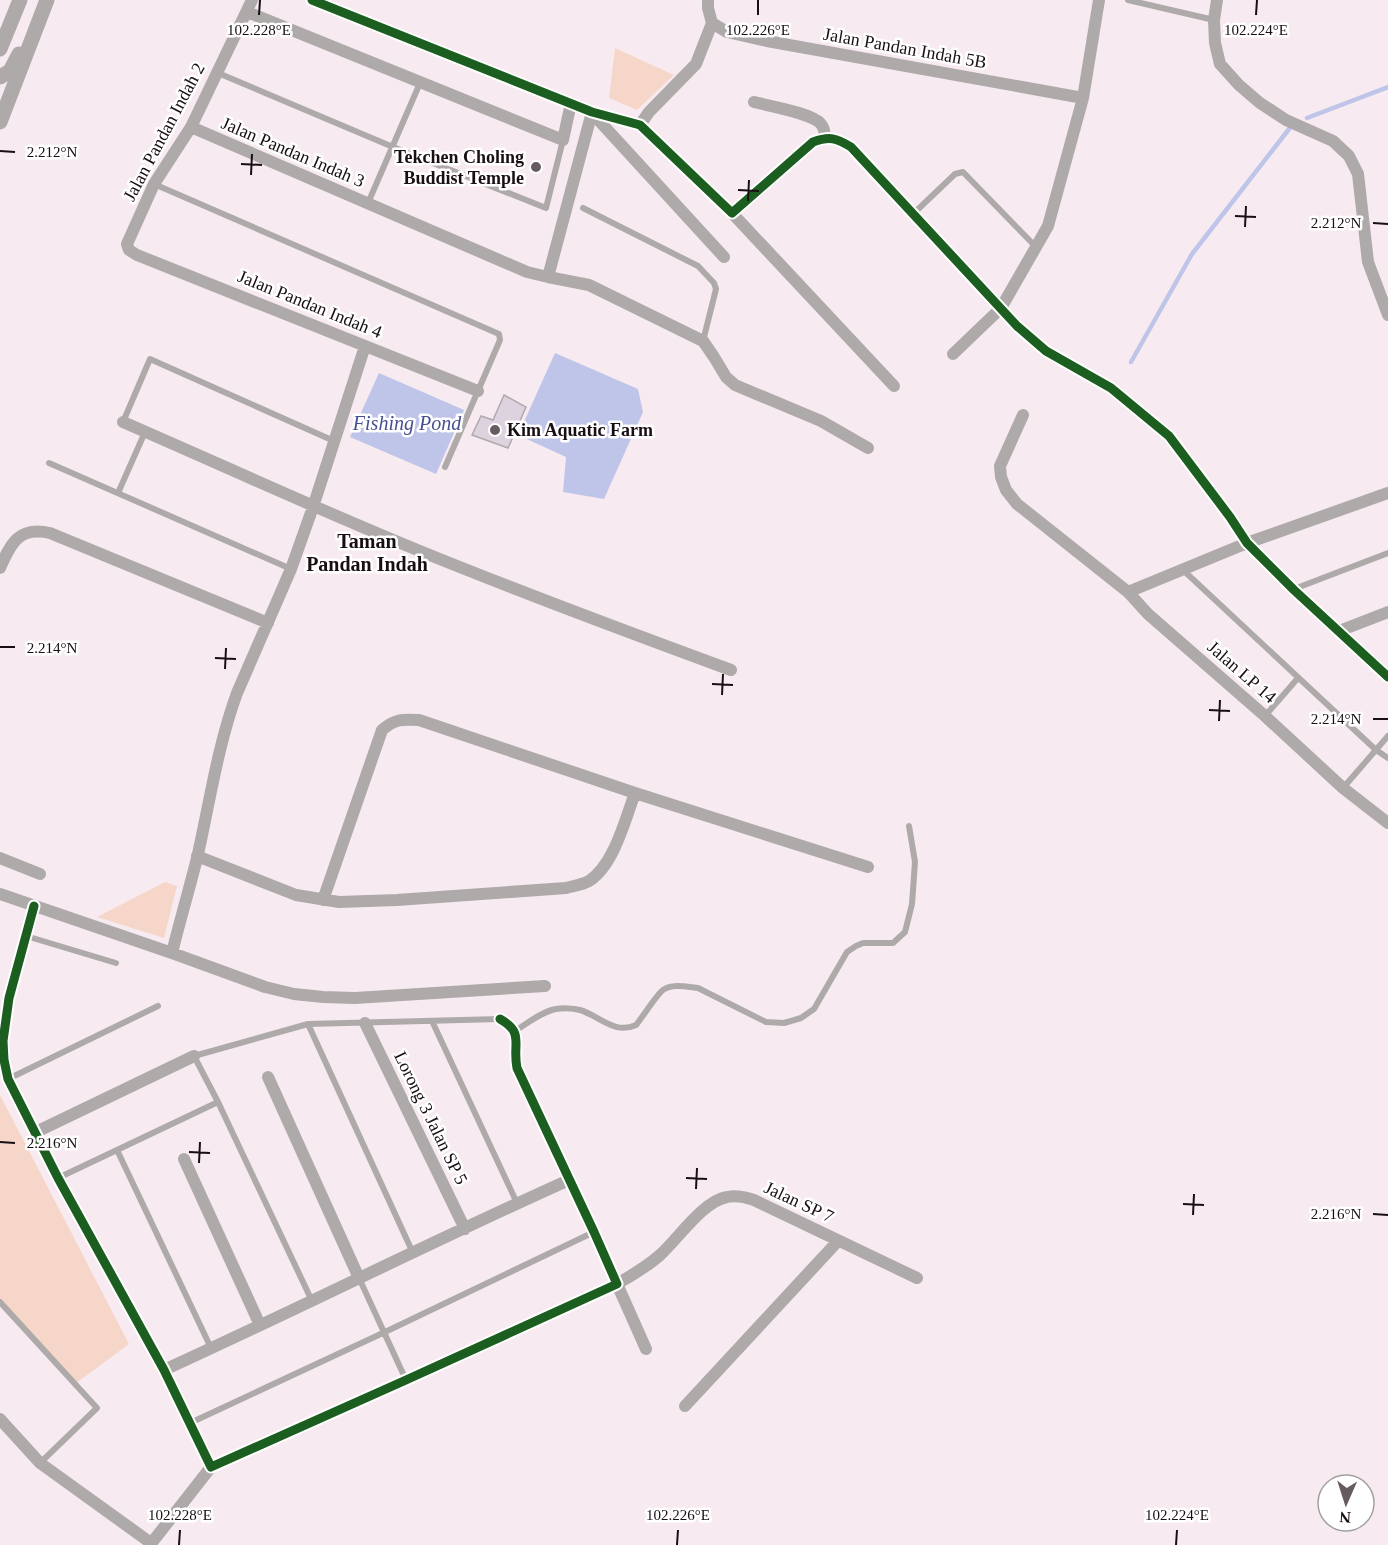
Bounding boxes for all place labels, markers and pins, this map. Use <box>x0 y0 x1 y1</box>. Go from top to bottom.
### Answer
place label: Tekchen Choling Buddist Temple <box>394 147 524 188</box>
marker: Tekchen Choling Buddist Temple <box>529 160 543 174</box>
place label: Kim Aquatic Farm <box>507 420 653 440</box>
marker: Kim Aquatic Farm <box>488 423 502 437</box>

